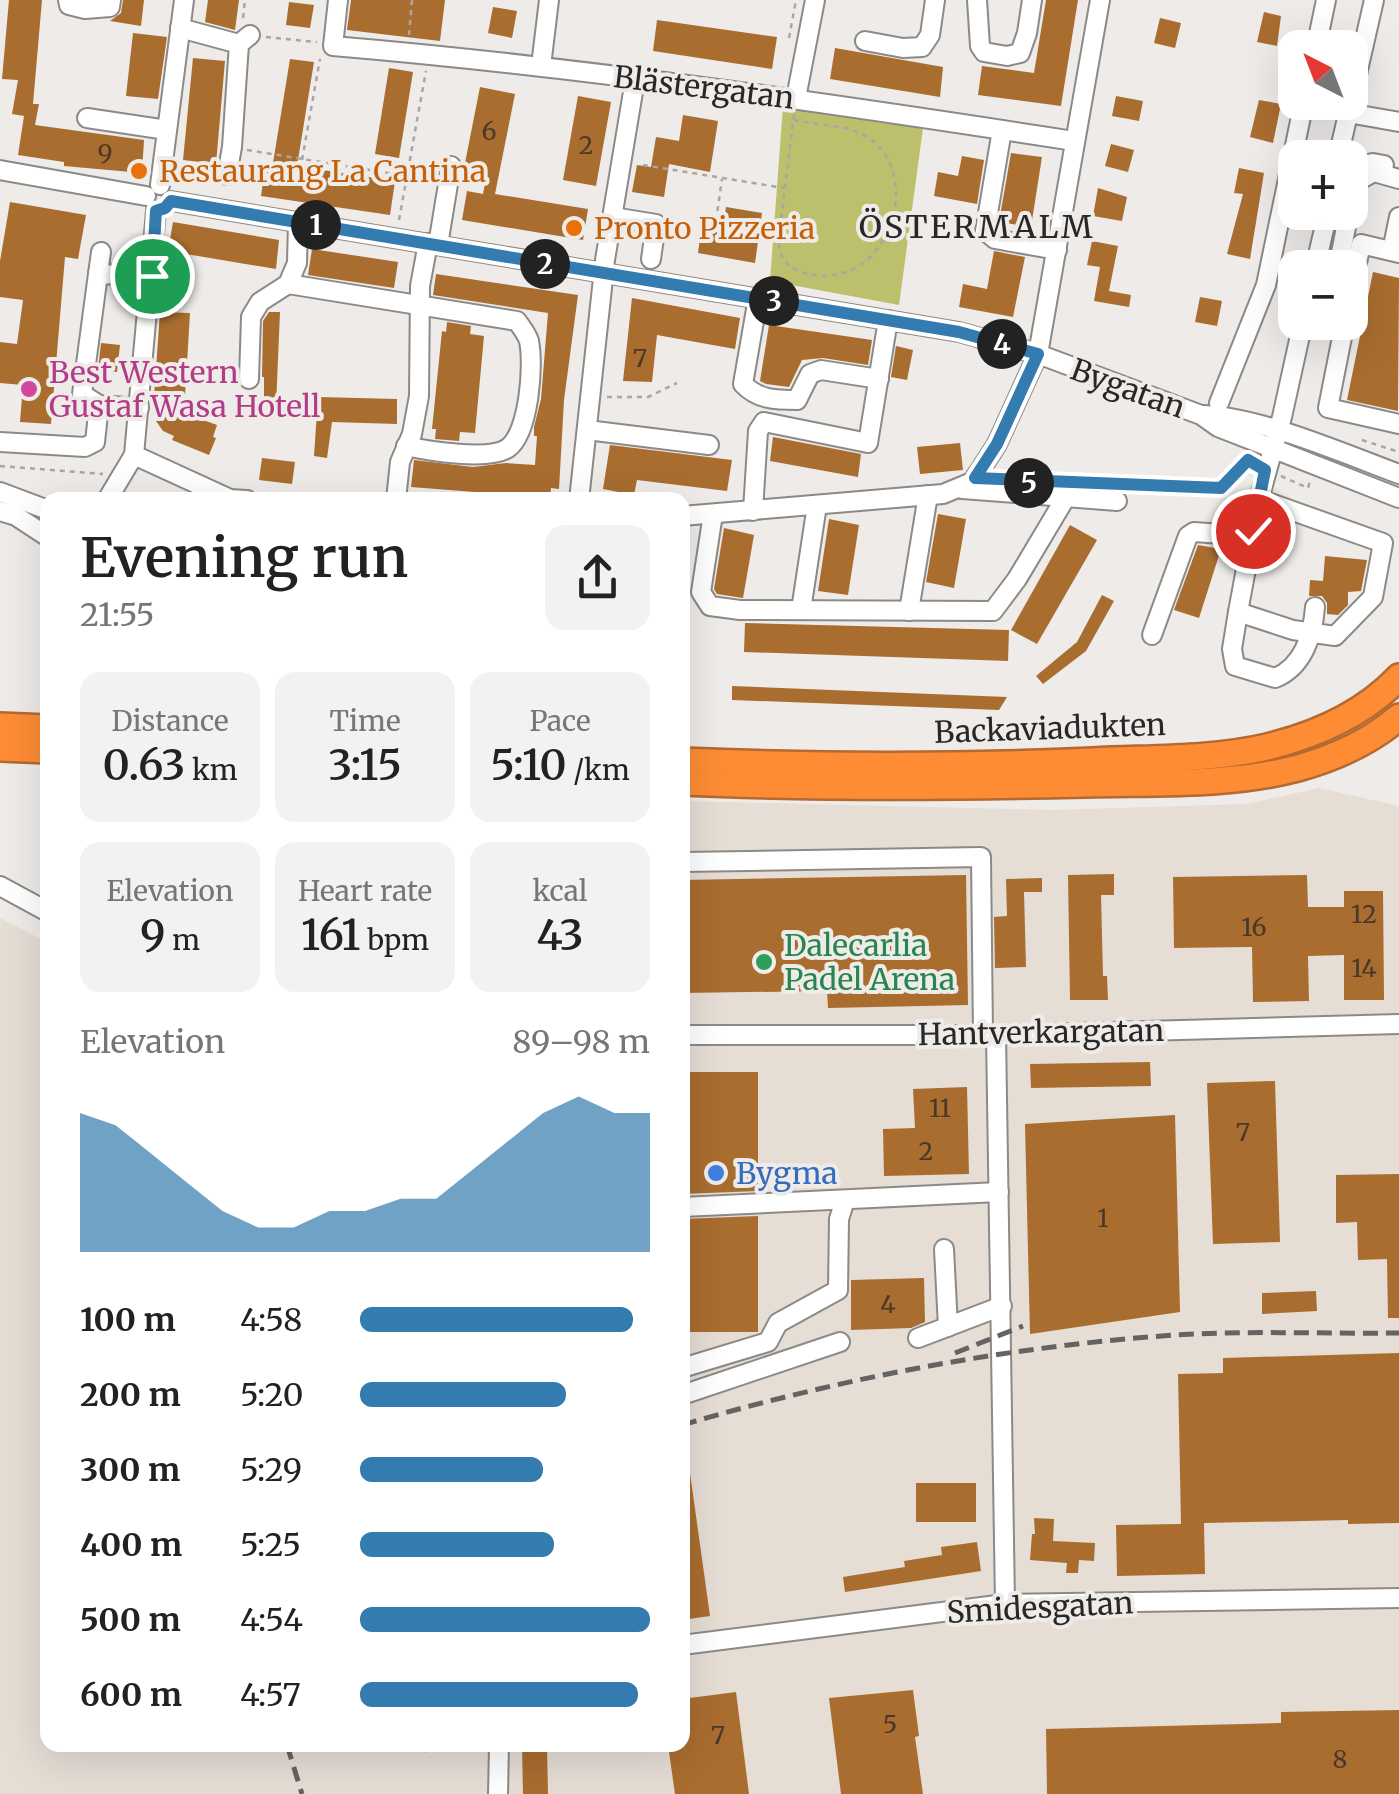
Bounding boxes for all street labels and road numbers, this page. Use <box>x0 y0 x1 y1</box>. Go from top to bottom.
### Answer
street label: Blästergatan <box>612 57 797 117</box>
street label: Bygatan <box>1066 350 1190 426</box>
street label: Backaviadukten <box>934 705 1167 751</box>
street label: Hantverkargatan <box>918 1011 1165 1053</box>
street label: Smidesgatan <box>946 1583 1134 1631</box>

